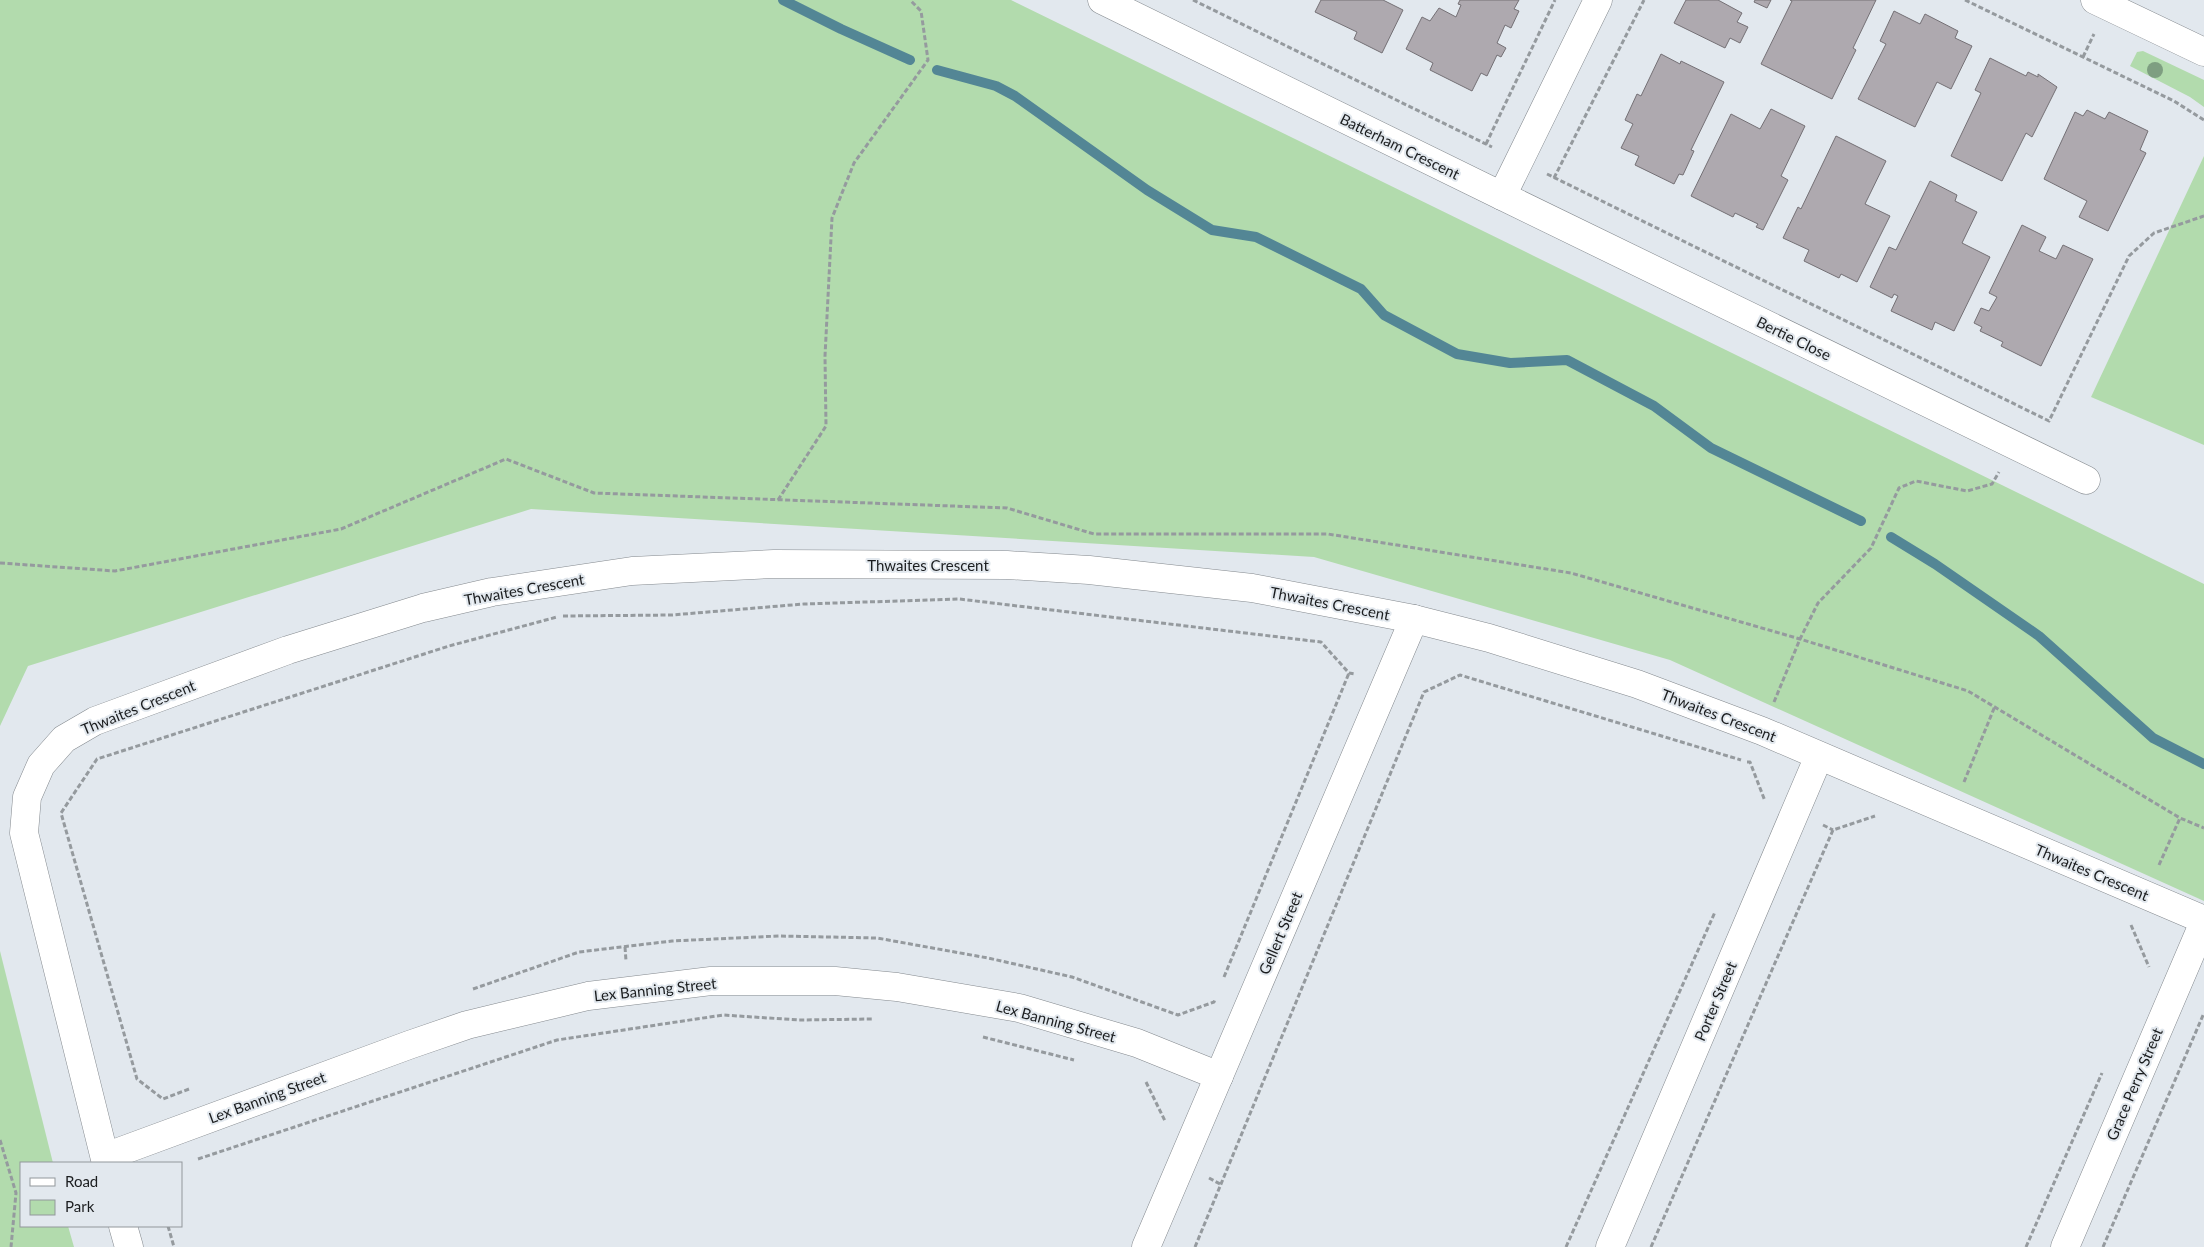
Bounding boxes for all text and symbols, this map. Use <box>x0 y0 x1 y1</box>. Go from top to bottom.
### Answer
street label: Batterham Crescent <box>1337 109 1463 183</box>
street label: Bertie Close <box>1754 312 1834 364</box>
street label: Thwaites Crescent <box>867 556 989 574</box>
street label: Thwaites Crescent <box>463 569 586 608</box>
street label: Thwaites Crescent <box>1269 583 1392 624</box>
street label: Thwaites Crescent <box>78 676 198 738</box>
street label: Thwaites Crescent <box>1659 685 1780 745</box>
street label: Thwaites Crescent <box>2033 840 2152 904</box>
street label: Gellert Street <box>1255 888 1306 977</box>
street label: Porter Street <box>1690 958 1740 1043</box>
street label: Lex Banning Street <box>593 974 718 1004</box>
street label: Lex Banning Street <box>994 996 1118 1046</box>
street label: Grace Perry Street <box>2102 1024 2166 1143</box>
street label: Lex Banning Street <box>206 1067 329 1127</box>
legend <box>20 1162 182 1227</box>
text: Road <box>65 1172 98 1190</box>
text: Park <box>65 1197 95 1215</box>

